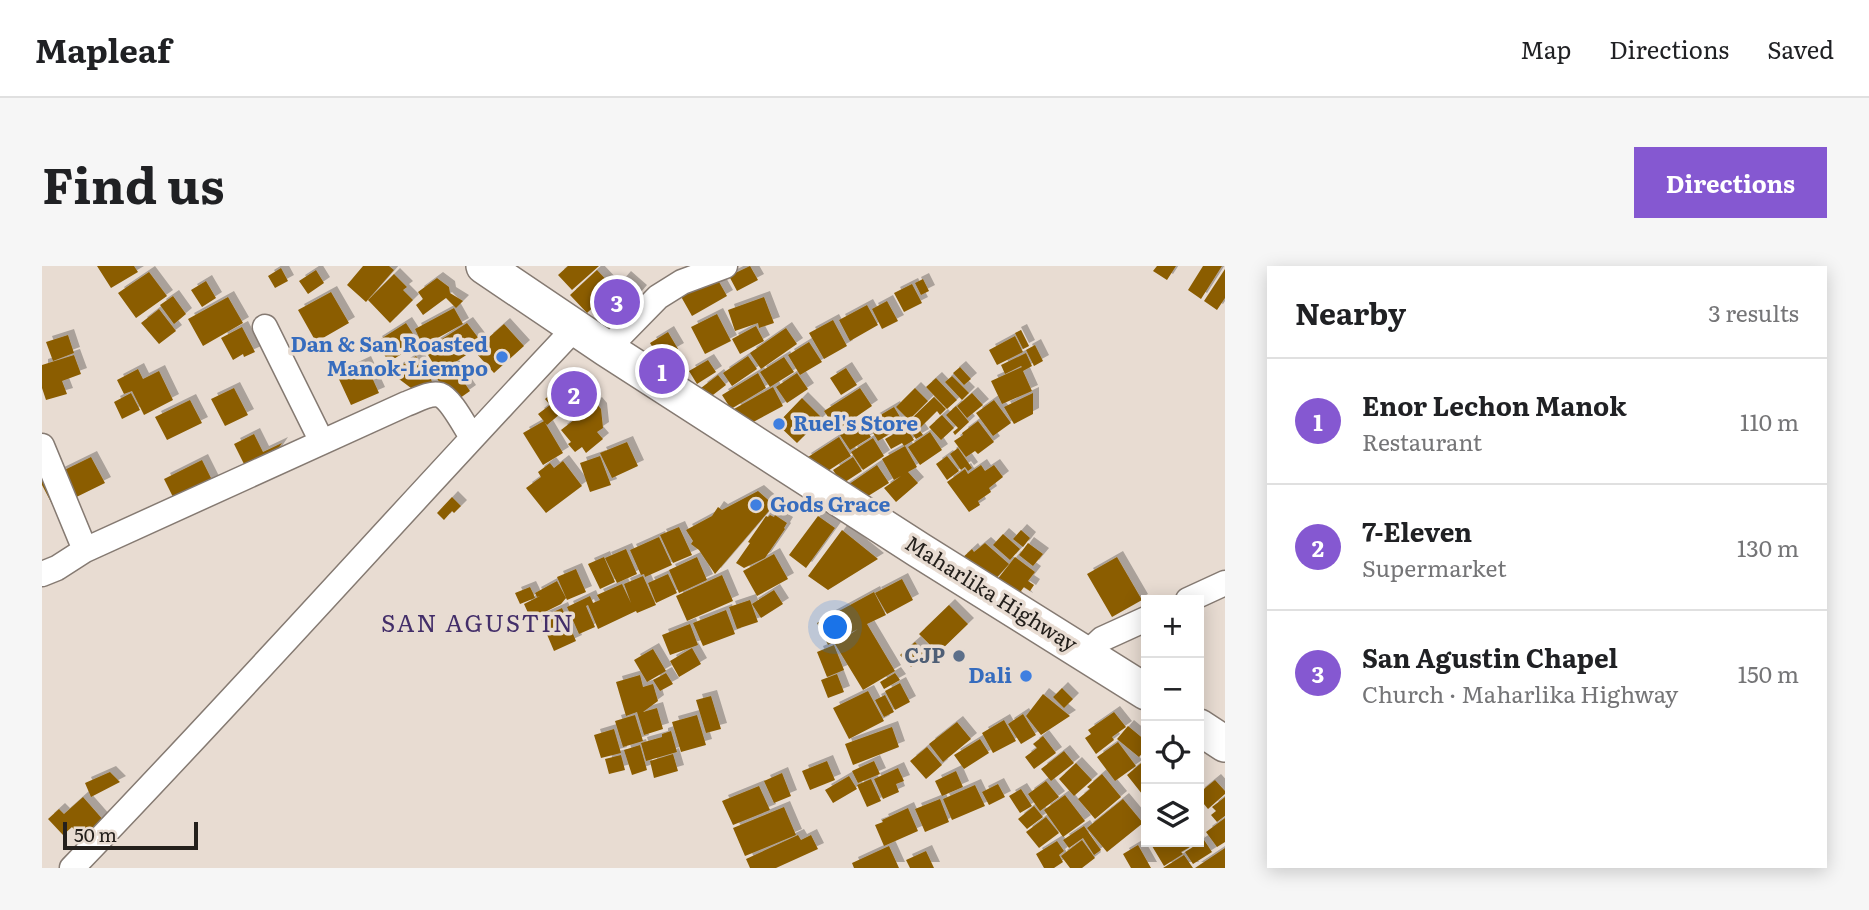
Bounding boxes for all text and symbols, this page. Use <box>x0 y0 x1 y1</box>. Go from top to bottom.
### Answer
text: Mapleaf <box>35 24 171 73</box>
text: Map <box>1520 31 1571 66</box>
text: Directions <box>1609 31 1729 66</box>
text: Saved <box>1767 31 1834 66</box>
text: Find us <box>42 146 225 219</box>
button: Directions <box>1634 147 1827 218</box>
pin: 3 <box>594 276 640 328</box>
text: Nearby <box>1295 290 1406 334</box>
text: 3 results <box>1708 295 1799 329</box>
place label: Dan & San Roasted Manok-Liempo <box>290 327 488 382</box>
pin: 1 <box>639 345 685 397</box>
marker: Dan & San Roasted Manok-Liempo <box>494 349 510 365</box>
pin: 2 <box>551 368 597 420</box>
text: Enor Lechon Manok <box>1362 385 1627 424</box>
text: 1 <box>1313 404 1323 438</box>
text: 110 m <box>1740 404 1799 438</box>
place label: Ruel's Store <box>793 406 918 437</box>
marker: Ruel's Store <box>771 416 787 432</box>
text: Restaurant <box>1362 424 1482 458</box>
place label: Gods Grace <box>770 487 891 518</box>
marker: Gods Grace <box>748 497 764 513</box>
text: 7-Eleven <box>1362 511 1472 550</box>
street label: Maharlika Highway <box>900 526 1085 658</box>
text: 2 <box>1312 530 1324 564</box>
text: 130 m <box>1737 530 1799 564</box>
text: Supermarket <box>1362 550 1506 584</box>
map controls <box>1141 595 1204 847</box>
button: + <box>1141 595 1204 658</box>
district label: SAN AGUSTIN <box>381 604 575 639</box>
your location <box>818 610 852 644</box>
text: San Agustin Chapel <box>1362 637 1618 676</box>
place label: CJP <box>904 638 945 669</box>
marker: CJP <box>951 648 967 664</box>
text: 3 <box>1312 656 1324 690</box>
text: 150 m <box>1738 656 1799 690</box>
place label: Dali <box>968 658 1012 689</box>
button: − <box>1141 658 1204 721</box>
marker: Dali <box>1018 668 1034 684</box>
text: Church · Maharlika Highway <box>1362 676 1678 710</box>
button: locate <box>1141 721 1204 784</box>
button: layers <box>1141 784 1204 847</box>
scale bar <box>63 819 198 851</box>
text: 50 m <box>74 820 117 848</box>

